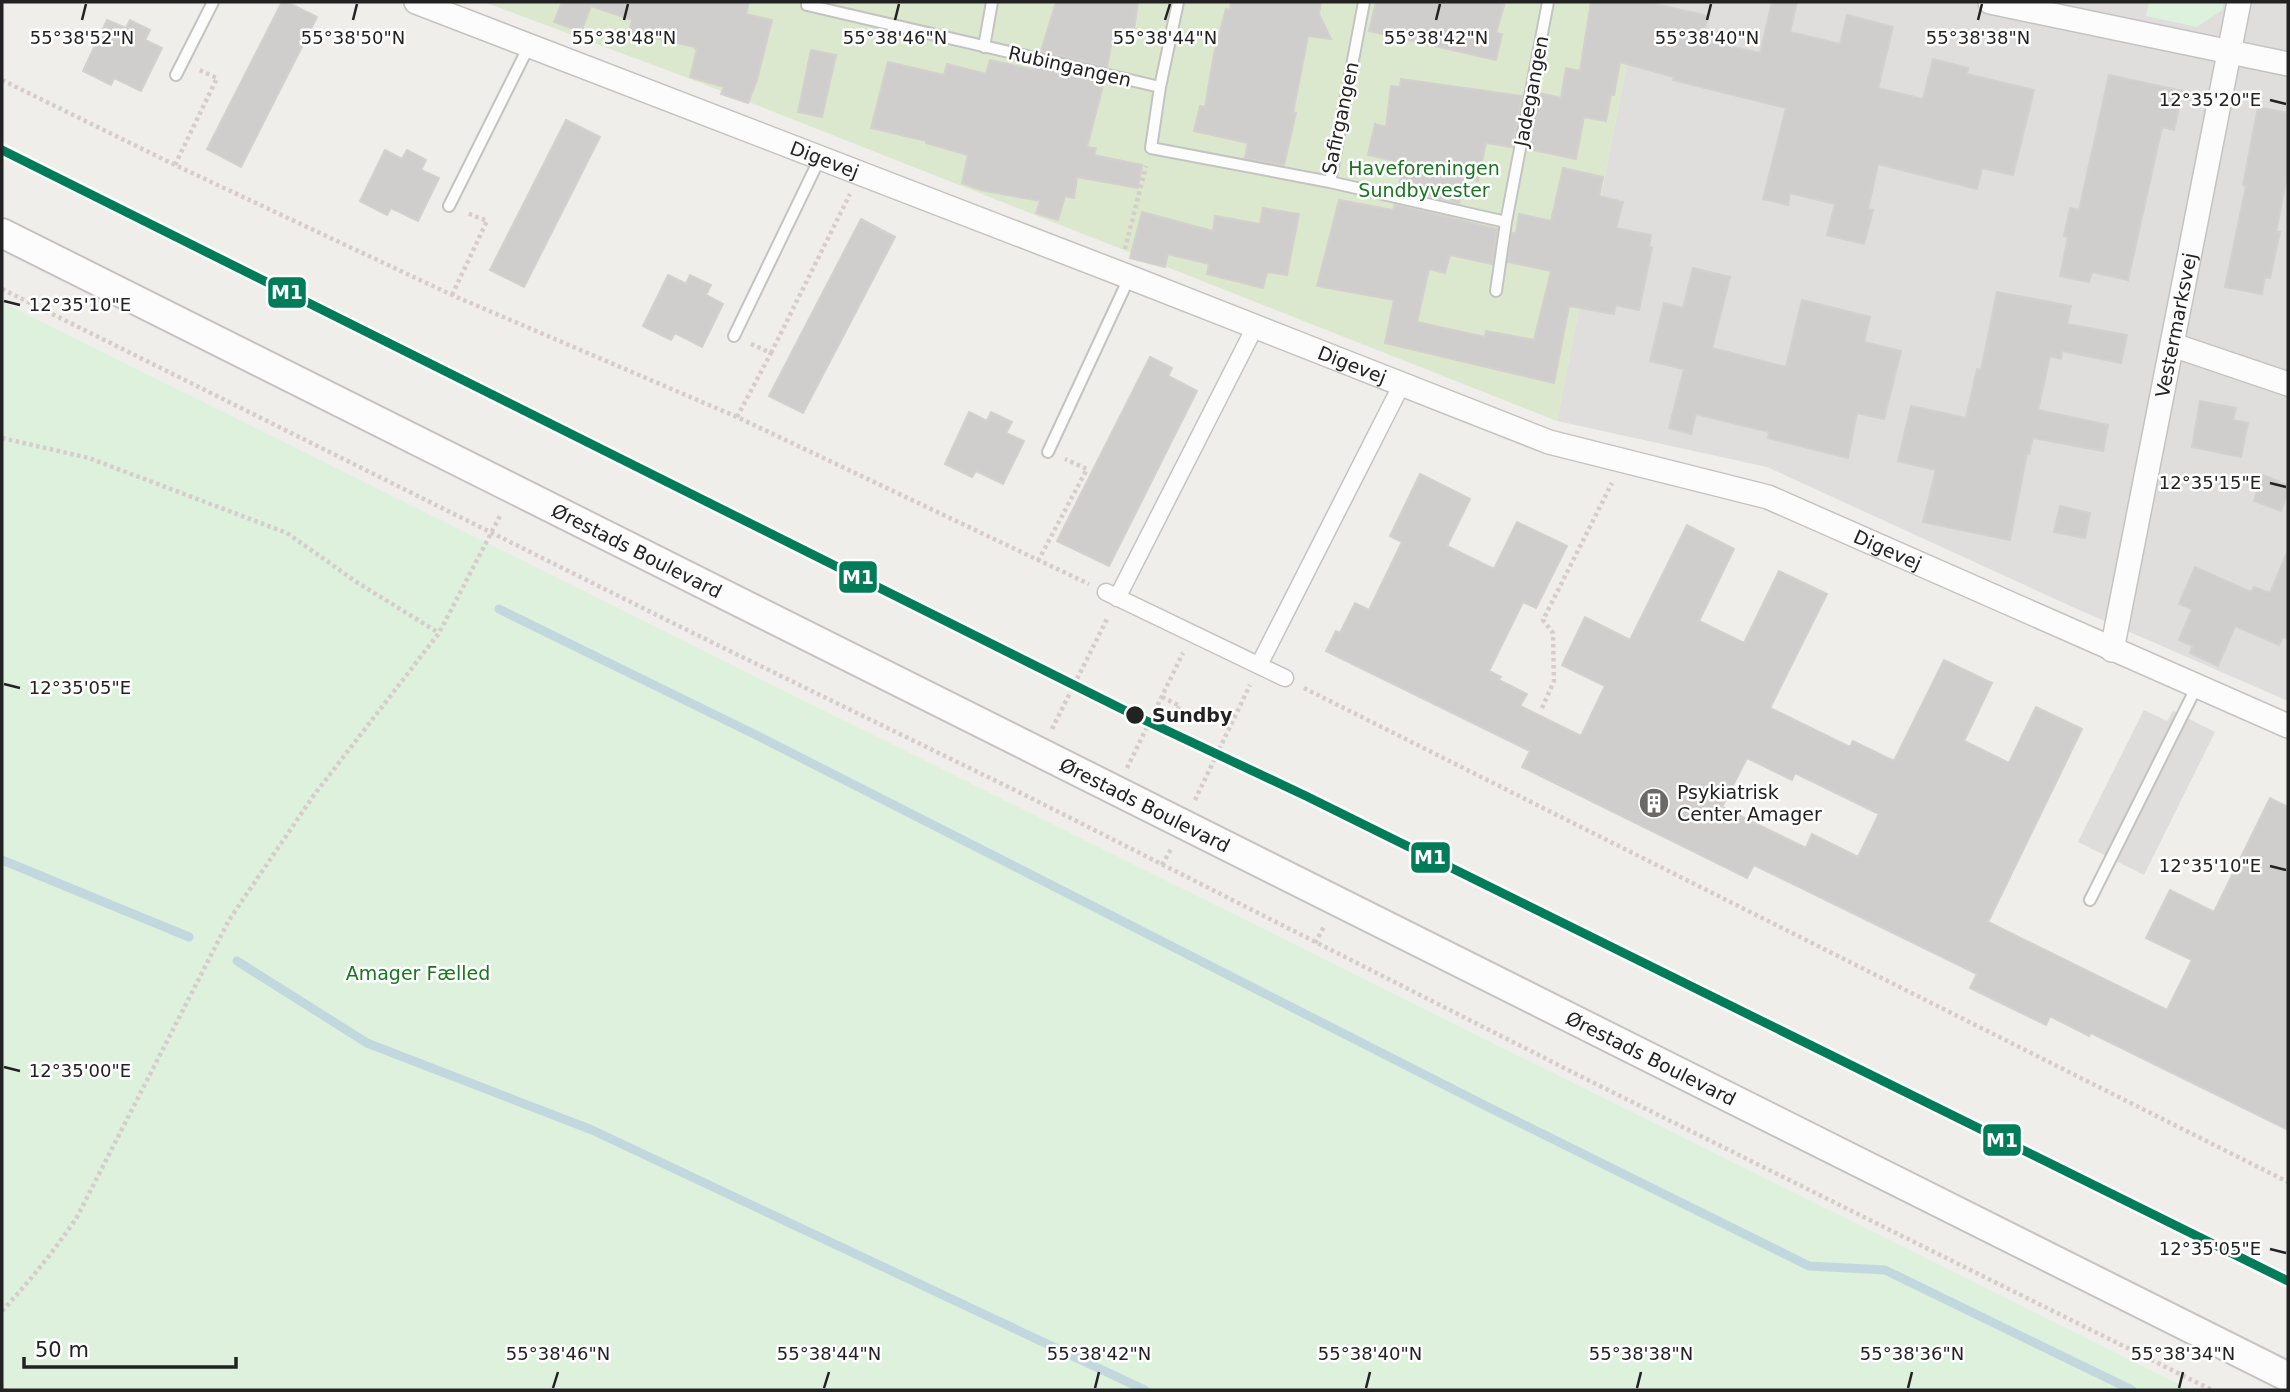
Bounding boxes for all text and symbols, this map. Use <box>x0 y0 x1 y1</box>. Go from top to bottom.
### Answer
text: 55°38'52"N <box>30 27 134 48</box>
text: 55°38'50"N <box>301 27 405 48</box>
text: 55°38'48"N <box>572 27 676 48</box>
text: 55°38'46"N <box>843 27 947 48</box>
text: 55°38'44"N <box>1113 27 1217 48</box>
text: 55°38'42"N <box>1384 27 1488 48</box>
text: 55°38'40"N <box>1655 27 1759 48</box>
text: 55°38'38"N <box>1926 27 2030 48</box>
street label: Jadegangen <box>1509 34 1553 149</box>
street label: Rubingangen <box>1006 41 1134 91</box>
street label: Safirgangen <box>1317 60 1363 176</box>
text: 12°35'20"E <box>2159 89 2261 110</box>
street label: Digevej <box>787 136 862 183</box>
park label: Haveforeningen Sundbyvester <box>1348 157 1500 201</box>
street label: Vestermarksvej <box>2151 251 2201 399</box>
line badge: M1 <box>267 276 307 309</box>
text: M1 <box>271 281 303 303</box>
text: 12°35'10"E <box>29 294 131 315</box>
street label: Digevej <box>1315 341 1390 388</box>
text: 12°35'15"E <box>2159 472 2261 493</box>
street label: Ørestads Boulevard <box>548 499 726 602</box>
street label: Digevej <box>1850 525 1925 574</box>
line badge: M1 <box>838 560 878 594</box>
text: M1 <box>842 566 874 588</box>
text: 12°35'05"E <box>29 677 131 698</box>
marker: Sundby <box>1124 704 1146 726</box>
place label: Sundby <box>1152 704 1233 726</box>
street label: Ørestads Boulevard <box>1056 753 1234 857</box>
place label: Psykiatrisk Center Amager <box>1677 781 1822 825</box>
building icon: Psykiatrisk Center Amager <box>1637 786 1671 820</box>
line badge: M1 <box>1410 841 1451 874</box>
text: M1 <box>1414 846 1446 868</box>
text: 12°35'10"E <box>2159 855 2261 876</box>
park label: Amager Fælled <box>346 962 490 984</box>
street label: Ørestads Boulevard <box>1562 1006 1740 1110</box>
text: 12°35'00"E <box>29 1060 131 1081</box>
line badge: M1 <box>1982 1123 2022 1157</box>
text: M1 <box>1986 1129 2018 1151</box>
text: 12°35'05"E <box>2159 1238 2261 1259</box>
scale bar <box>24 1326 236 1370</box>
text: 50 m <box>35 1338 89 1362</box>
text: 55°38'46"N <box>506 1343 610 1364</box>
text: 55°38'44"N <box>777 1343 881 1364</box>
text: 55°38'42"N <box>1047 1343 1151 1364</box>
text: 55°38'40"N <box>1318 1343 1422 1364</box>
text: 55°38'38"N <box>1589 1343 1693 1364</box>
text: 55°38'36"N <box>1860 1343 1964 1364</box>
text: 55°38'34"N <box>2131 1343 2235 1364</box>

